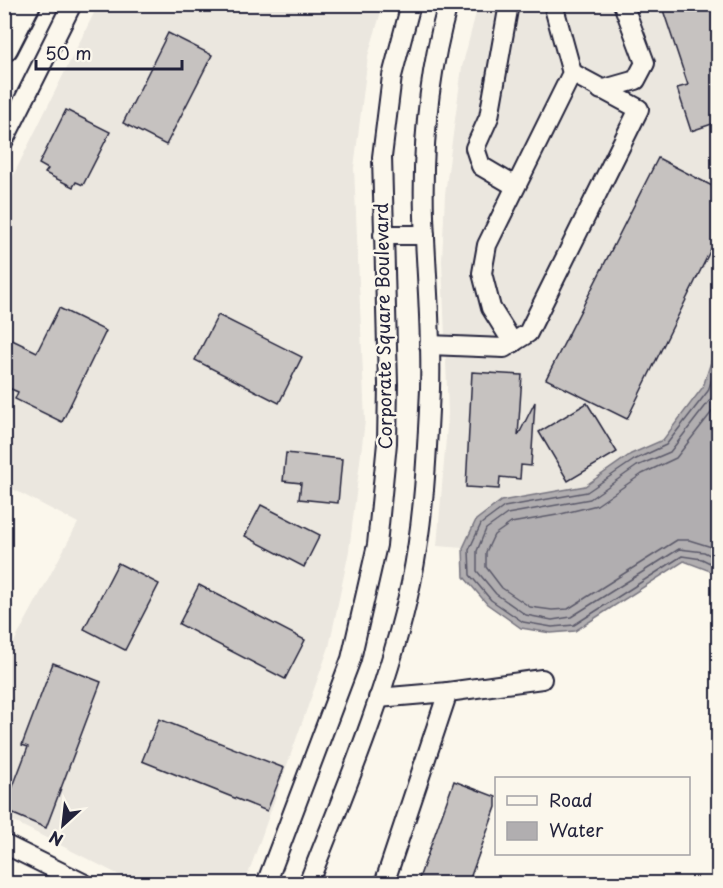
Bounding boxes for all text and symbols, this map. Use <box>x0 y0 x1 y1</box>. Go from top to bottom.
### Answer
scale bar <box>36 33 182 71</box>
text: 50 m <box>45 39 92 66</box>
street label: Corporate Square Boulevard <box>367 203 398 450</box>
legend <box>495 777 690 855</box>
text: Road <box>549 786 593 813</box>
north arrow <box>33 795 93 855</box>
text: Water <box>549 816 604 843</box>
text: N <box>45 826 67 853</box>

